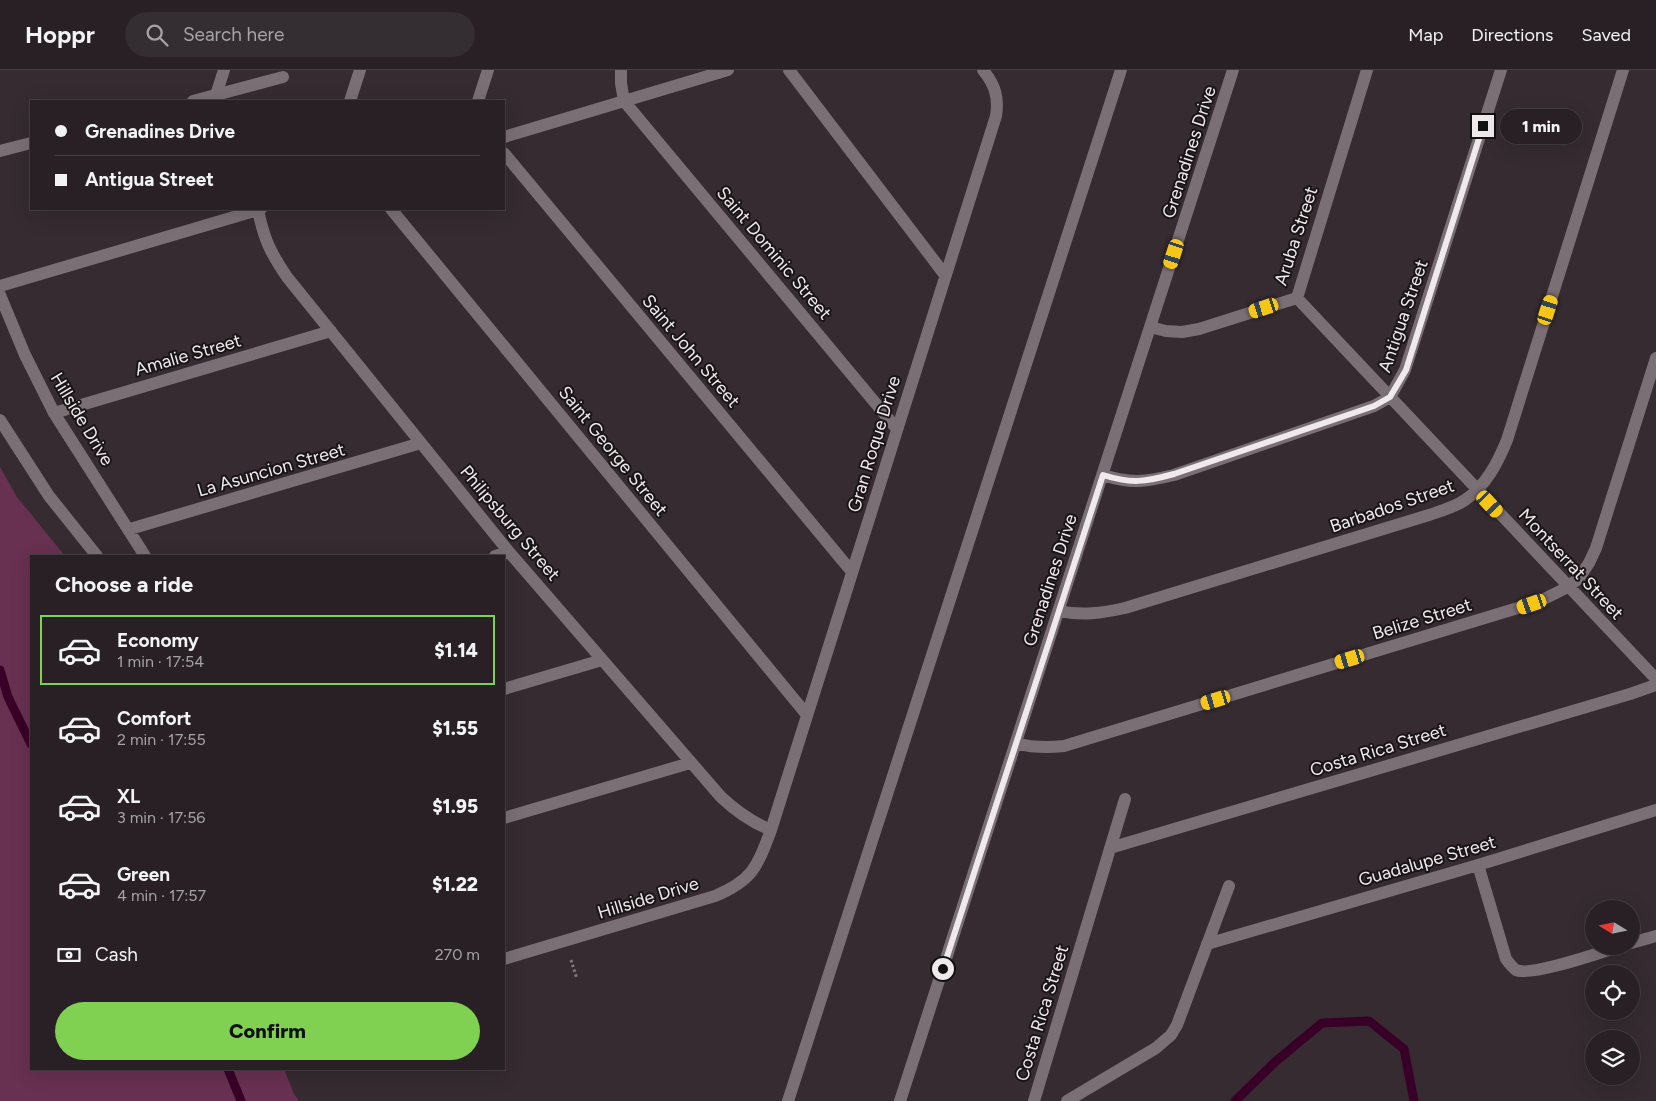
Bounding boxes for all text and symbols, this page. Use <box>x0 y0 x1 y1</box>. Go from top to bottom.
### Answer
search box <box>125 12 475 57</box>
text: Hoppr <box>25 20 95 49</box>
icon: search <box>143 21 171 49</box>
text: Search here <box>183 23 284 46</box>
text: Map <box>1408 24 1443 46</box>
text: Directions <box>1471 24 1553 46</box>
text: Saved <box>1581 24 1631 46</box>
street label: Grenadines Drive <box>1157 83 1221 221</box>
callout: 1 min <box>1500 108 1583 144</box>
route end <box>1472 115 1494 137</box>
text: 1 min <box>1522 117 1560 136</box>
text: Grenadines Drive <box>85 120 235 143</box>
text: Antigua Street <box>85 168 214 191</box>
street label: Saint Dominic Street <box>712 182 836 324</box>
street label: Aruba Street <box>1270 183 1322 288</box>
car <box>1162 237 1185 271</box>
street label: Antigua Street <box>1373 257 1433 375</box>
street label: Saint John Street <box>637 290 745 412</box>
car <box>1536 293 1559 327</box>
car <box>1247 296 1280 320</box>
street label: Amalie Street <box>132 329 244 381</box>
street label: Hillside Drive <box>46 368 118 470</box>
street label: Gran Roque Drive <box>843 373 905 515</box>
street label: Saint George Street <box>554 382 672 521</box>
street label: La Asuncion Street <box>194 438 348 502</box>
street label: Philipsburg Street <box>455 461 565 585</box>
street label: Barbados Street <box>1327 474 1457 538</box>
car <box>1474 488 1505 520</box>
street label: Montserrat Street <box>1514 504 1628 624</box>
street label: Grenadines Drive <box>1018 511 1082 649</box>
text: Choose a ride <box>55 571 193 598</box>
car <box>1515 592 1548 616</box>
street label: Belize Street <box>1370 593 1474 645</box>
icon: car <box>57 628 102 673</box>
text: Economy <box>117 629 199 652</box>
text: $1.14 <box>434 639 478 662</box>
car <box>1333 647 1366 671</box>
text: 1 min · 17:54 <box>117 652 204 671</box>
car <box>1199 688 1232 712</box>
icon: car <box>57 706 102 751</box>
text: Comfort <box>117 707 192 730</box>
text: $1.55 <box>432 717 478 740</box>
street label: Costa Rica Street <box>1307 719 1449 781</box>
text: 2 min · 17:55 <box>117 730 206 749</box>
icon: car <box>57 784 102 829</box>
text: XL <box>117 785 140 808</box>
text: $1.95 <box>432 795 478 818</box>
text: 3 min · 17:56 <box>117 808 205 827</box>
street label: Guadalupe Street <box>1356 831 1498 891</box>
icon: car <box>57 862 102 907</box>
text: Green <box>117 863 170 886</box>
street label: Hillside Drive <box>595 872 701 924</box>
text: $1.22 <box>432 873 478 896</box>
text: 4 min · 17:57 <box>117 886 206 905</box>
north arrow <box>1585 900 1640 955</box>
map controls <box>1585 900 1640 1085</box>
icon: cash <box>55 941 83 969</box>
street label: Costa Rica Street <box>1011 942 1073 1084</box>
text: Cash <box>95 943 138 966</box>
text: 270 m <box>435 945 480 964</box>
route start <box>932 958 954 980</box>
button: locate <box>1585 965 1640 1020</box>
button: Confirm <box>55 1002 480 1060</box>
button: layers <box>1585 1030 1640 1085</box>

